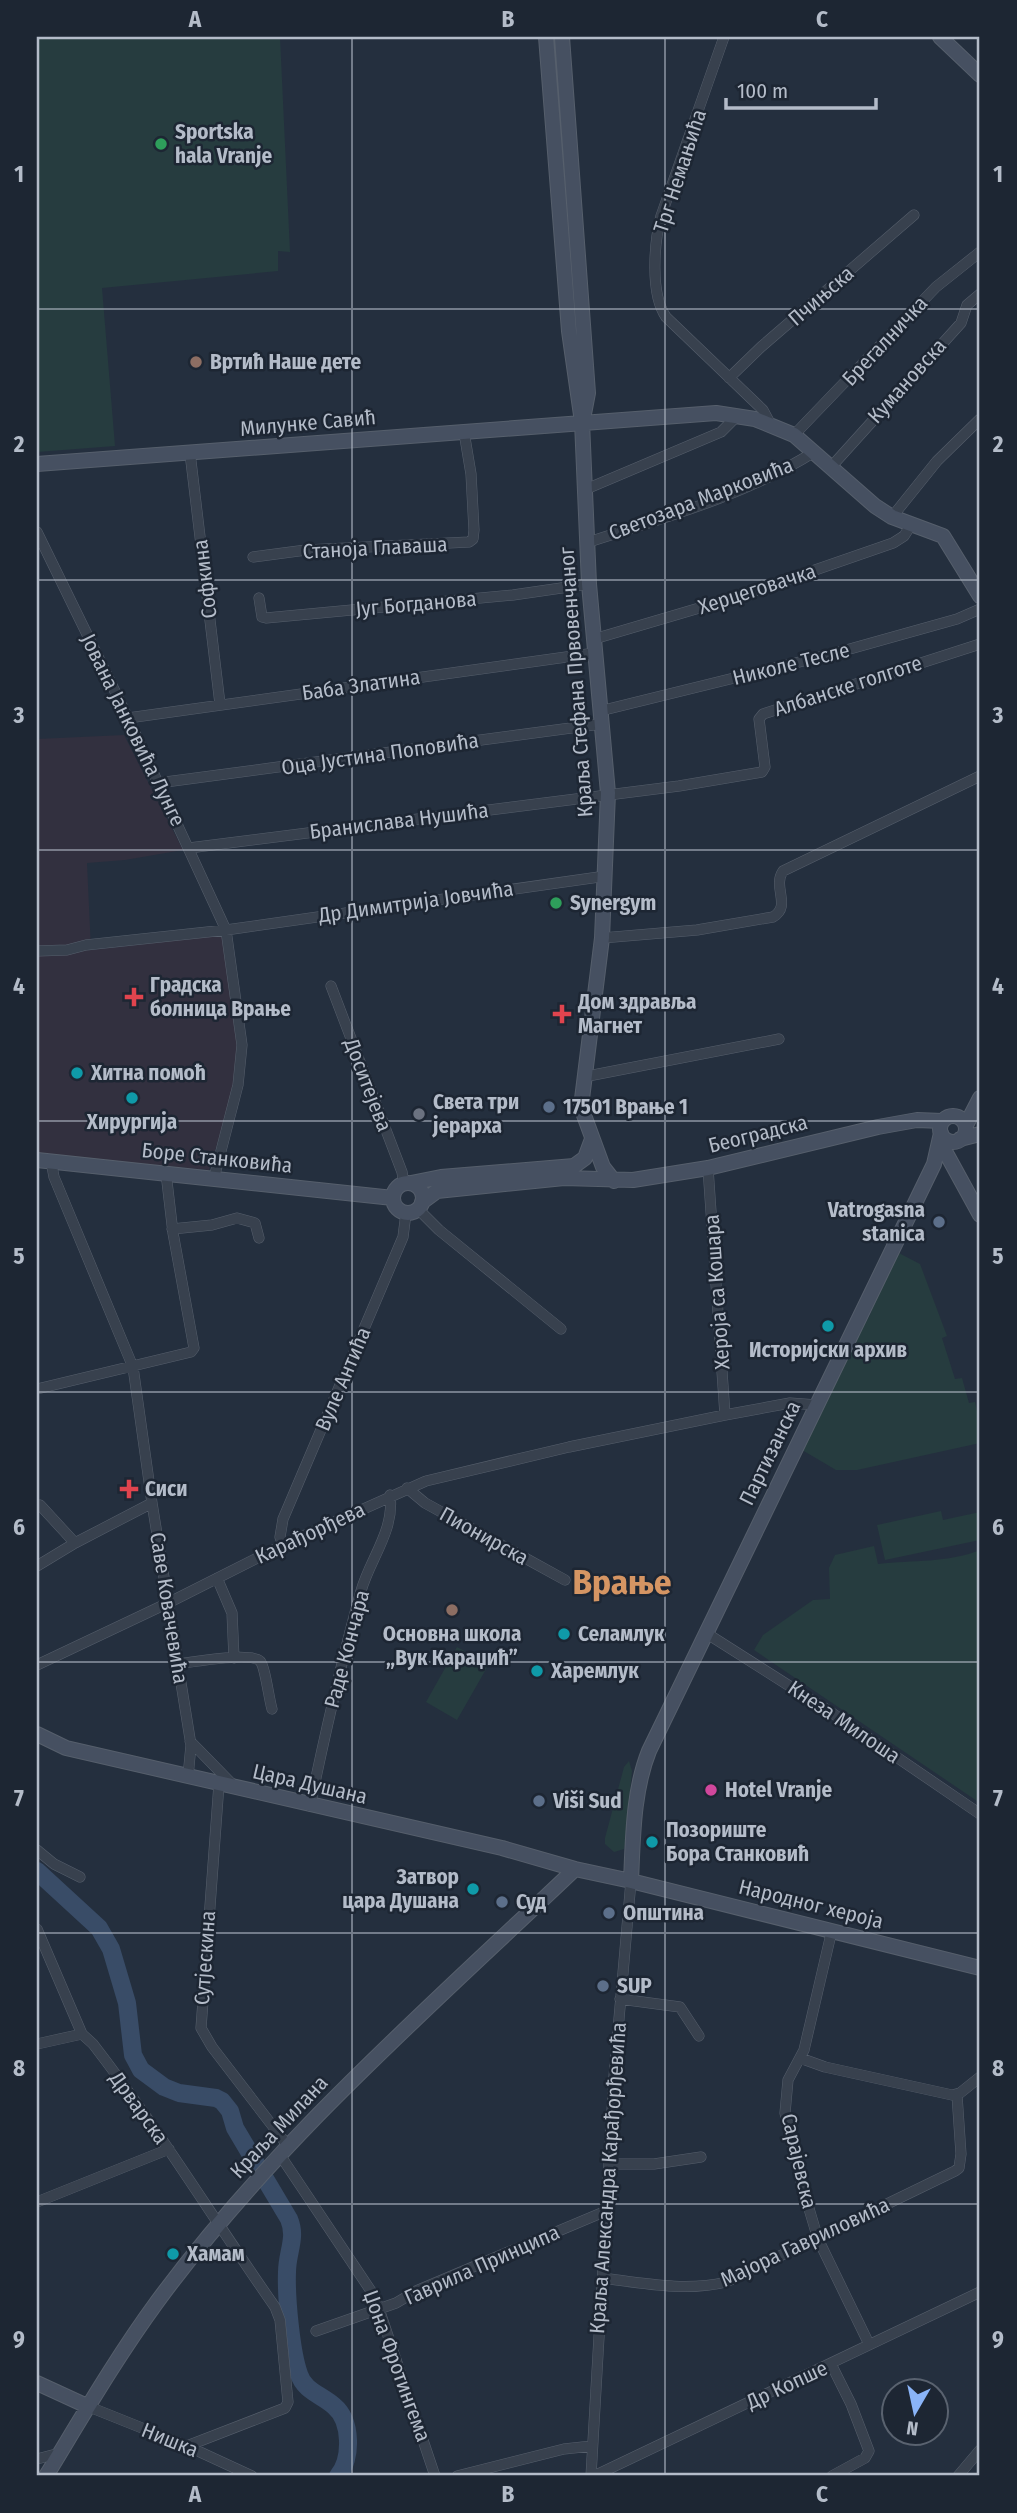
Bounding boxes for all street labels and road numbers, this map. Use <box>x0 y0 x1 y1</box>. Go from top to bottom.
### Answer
street label: Трг Немањића <box>648 106 712 236</box>
street label: Пчињска <box>783 260 859 332</box>
street label: Брегалничка <box>837 291 933 391</box>
street label: Кумановска <box>862 333 952 429</box>
street label: Милунке Савић <box>239 404 377 442</box>
street label: Светозара Марковића <box>605 452 797 546</box>
street label: Станоја Главаша <box>302 531 448 565</box>
street label: Софкина <box>187 538 223 620</box>
street label: Краља Стефана Првовенчаног <box>554 545 598 818</box>
street label: Херцеговачка <box>695 558 819 620</box>
street label: Југ Богданова <box>355 586 477 622</box>
street label: Јована Јанковића Лунге <box>75 630 191 830</box>
street label: Николе Тесле <box>730 637 852 691</box>
street label: Албанске голготе <box>771 650 925 722</box>
street label: Баба Златина <box>300 664 422 706</box>
street label: Оца Јустина Поповића <box>280 727 480 781</box>
street label: Бранислава Нушића <box>308 797 490 845</box>
street label: Др Димитрија Јовчића <box>316 875 515 929</box>
street label: Доситејева <box>338 1034 398 1135</box>
street label: Београдска <box>706 1109 810 1159</box>
street label: Боре Станковића <box>140 1137 294 1179</box>
street label: Хероја са Кошара <box>699 1213 735 1371</box>
street label: Вуле Антића <box>309 1323 377 1435</box>
street label: Партизанска <box>734 1397 806 1509</box>
street label: Карађорђева <box>251 1496 369 1570</box>
street label: Пионирска <box>435 1501 533 1571</box>
street label: Саве Ковачевића <box>144 1530 194 1686</box>
street label: Раде Кончара <box>319 1587 375 1711</box>
street label: Кнеза Милоша <box>783 1675 905 1769</box>
street label: Цара Душана <box>250 1758 370 1810</box>
street label: Народног хероја <box>736 1873 886 1935</box>
street label: Сутјескина <box>189 1910 221 2006</box>
street label: Краља Александра Карађорђевића <box>584 2021 632 2335</box>
street label: Дрварска <box>103 2066 174 2149</box>
street label: Краља Милана <box>225 2070 333 2184</box>
street label: Сарајевска <box>775 2111 823 2211</box>
street label: Мајора Гавриловића <box>716 2191 894 2293</box>
street label: Гаврила Принципа <box>400 2219 564 2311</box>
street label: Џона Фротингема <box>358 2287 436 2445</box>
street label: Др Копше <box>742 2355 832 2415</box>
street label: Нишка <box>138 2417 202 2463</box>

